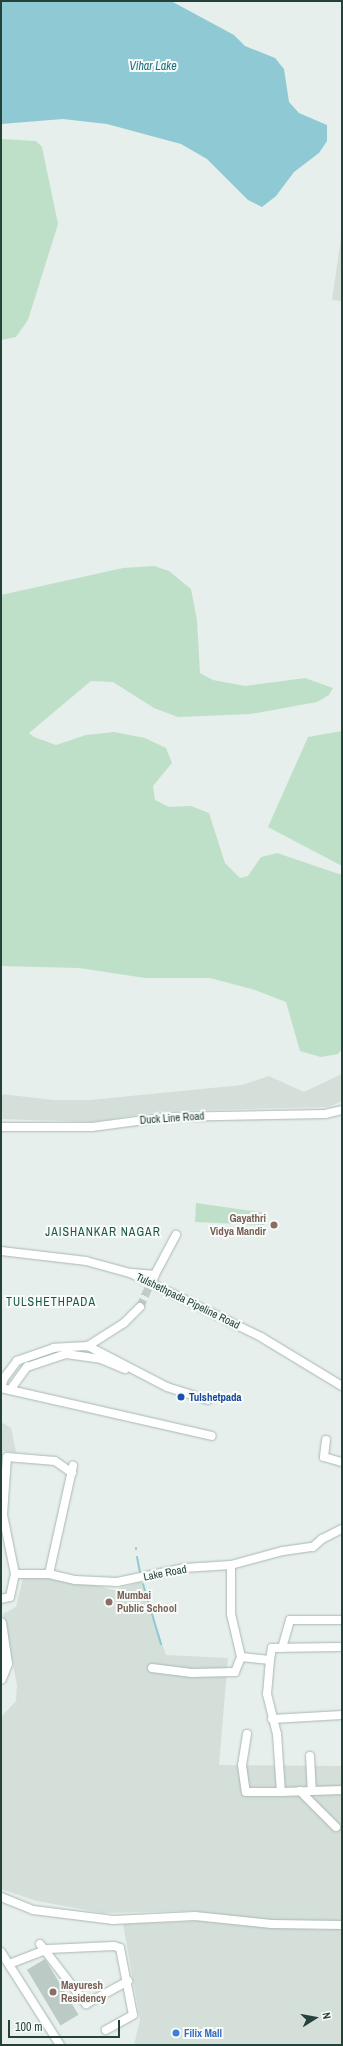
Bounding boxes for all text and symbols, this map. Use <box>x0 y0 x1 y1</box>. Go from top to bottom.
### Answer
water label: Vihar Lake <box>129 60 177 74</box>
street label: Duck Line Road <box>139 1109 205 1127</box>
place label: Gayathri Vidya Mandir <box>210 1212 266 1238</box>
marker: Gayathri Vidya Mandir <box>269 1220 279 1230</box>
district label: JAISHANKAR NAGAR <box>45 1226 161 1240</box>
street label: Tulshethpada Pipeline Road <box>134 1270 242 1332</box>
district label: TULSHETHPADA <box>6 1296 96 1310</box>
place label: Tulshetpada <box>189 1390 241 1404</box>
marker: Tulshetpada <box>176 1392 186 1402</box>
street label: Lake Road <box>142 1562 188 1584</box>
place label: Mumbai Public School <box>117 1589 177 1615</box>
marker: Mumbai Public School <box>104 1597 114 1607</box>
place label: Mayuresh Residency <box>61 1979 106 2005</box>
marker: Mayuresh Residency <box>48 1987 58 1997</box>
north arrow <box>295 1998 335 2038</box>
text: N <box>319 2011 334 2020</box>
scale bar <box>10 2012 122 2038</box>
text: 100 m <box>15 2019 42 2035</box>
place label: Filix Mall <box>184 2026 222 2040</box>
marker: Filix Mall <box>171 2028 181 2038</box>

